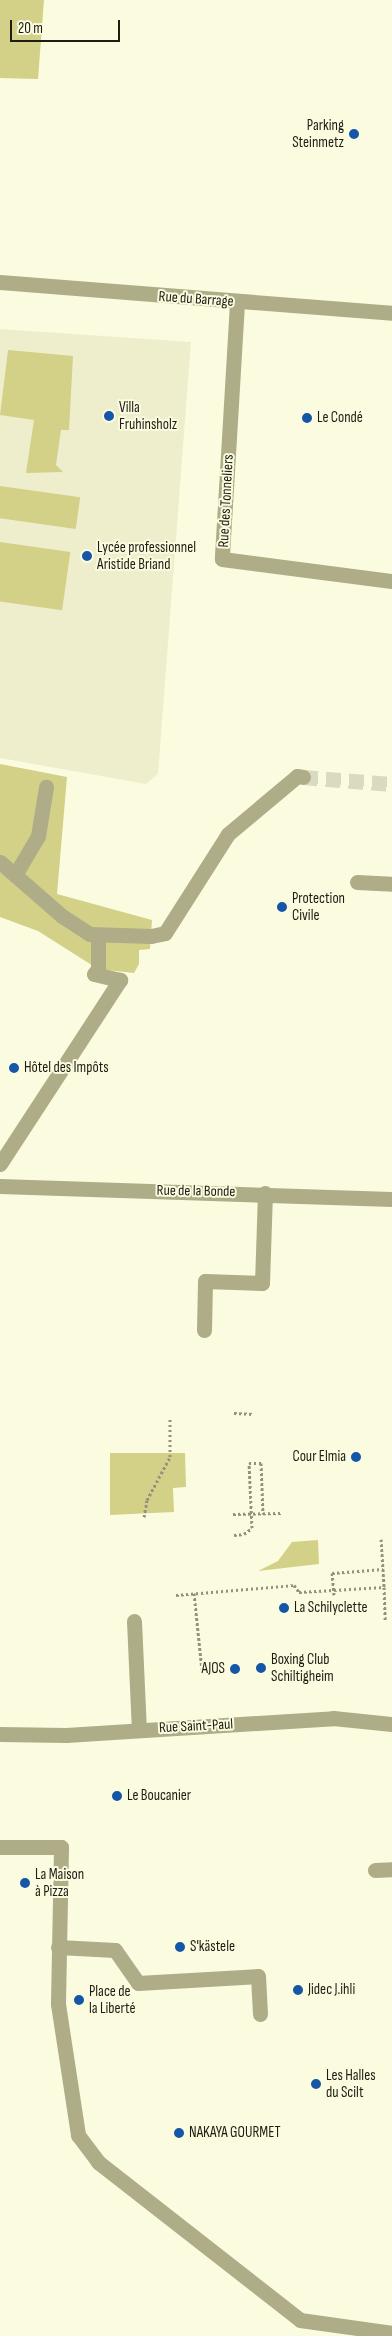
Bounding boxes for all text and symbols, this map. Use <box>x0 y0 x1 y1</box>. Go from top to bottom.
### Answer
scale bar <box>12 10 122 42</box>
text: 20 m <box>18 19 43 38</box>
place label: Parking Steinmetz <box>292 116 344 151</box>
marker: Parking Steinmetz <box>348 128 360 140</box>
street label: Rue du Barrage <box>158 287 234 311</box>
place label: Villa Fruhinsholz <box>119 398 177 433</box>
place label: Le Condé <box>317 409 363 427</box>
marker: Villa Fruhinsholz <box>103 410 115 422</box>
marker: Le Condé <box>301 412 313 424</box>
street label: Rue des Tonneliers <box>215 454 237 548</box>
place label: Lycée professionnel Aristide Briand <box>97 538 196 573</box>
marker: Lycée professionnel Aristide Briand <box>81 550 93 562</box>
place label: Protection Civile <box>292 889 345 924</box>
marker: Protection Civile <box>276 901 288 913</box>
place label: Hôtel des Impôts <box>24 1059 109 1077</box>
marker: Hôtel des Impôts <box>8 1062 20 1074</box>
street label: Rue de la Bonde <box>156 1181 236 1201</box>
place label: Cour Elmia <box>293 1448 346 1466</box>
marker: Cour Elmia <box>350 1451 362 1463</box>
place label: La Schilyclette <box>294 1599 368 1617</box>
marker: La Schilyclette <box>278 1602 290 1614</box>
place label: Boxing Club Schiltigheim <box>271 1650 334 1685</box>
place label: AJOS <box>202 1660 225 1678</box>
marker: Boxing Club Schiltigheim <box>255 1662 267 1674</box>
marker: AJOS <box>229 1663 241 1675</box>
street label: Rue Saint-Paul <box>158 1715 234 1737</box>
place label: Le Boucanier <box>127 1787 191 1805</box>
marker: Le Boucanier <box>111 1790 123 1802</box>
place label: La Maison à Pizza <box>35 1865 84 1900</box>
marker: La Maison à Pizza <box>19 1877 31 1889</box>
place label: S'kästele <box>190 1938 235 1956</box>
marker: S'kästele <box>174 1941 186 1953</box>
place label: Jidec J.ihli <box>308 1981 355 1999</box>
place label: Place de la Liberté <box>89 1982 136 2017</box>
marker: Jidec J.ihli <box>292 1984 304 1996</box>
marker: Place de la Liberté <box>73 1994 85 2006</box>
place label: Les Halles du Scilt <box>326 2066 376 2101</box>
marker: Les Halles du Scilt <box>310 2078 322 2090</box>
place label: NAKAYA GOURMET <box>189 2124 281 2142</box>
marker: NAKAYA GOURMET <box>173 2127 185 2139</box>

